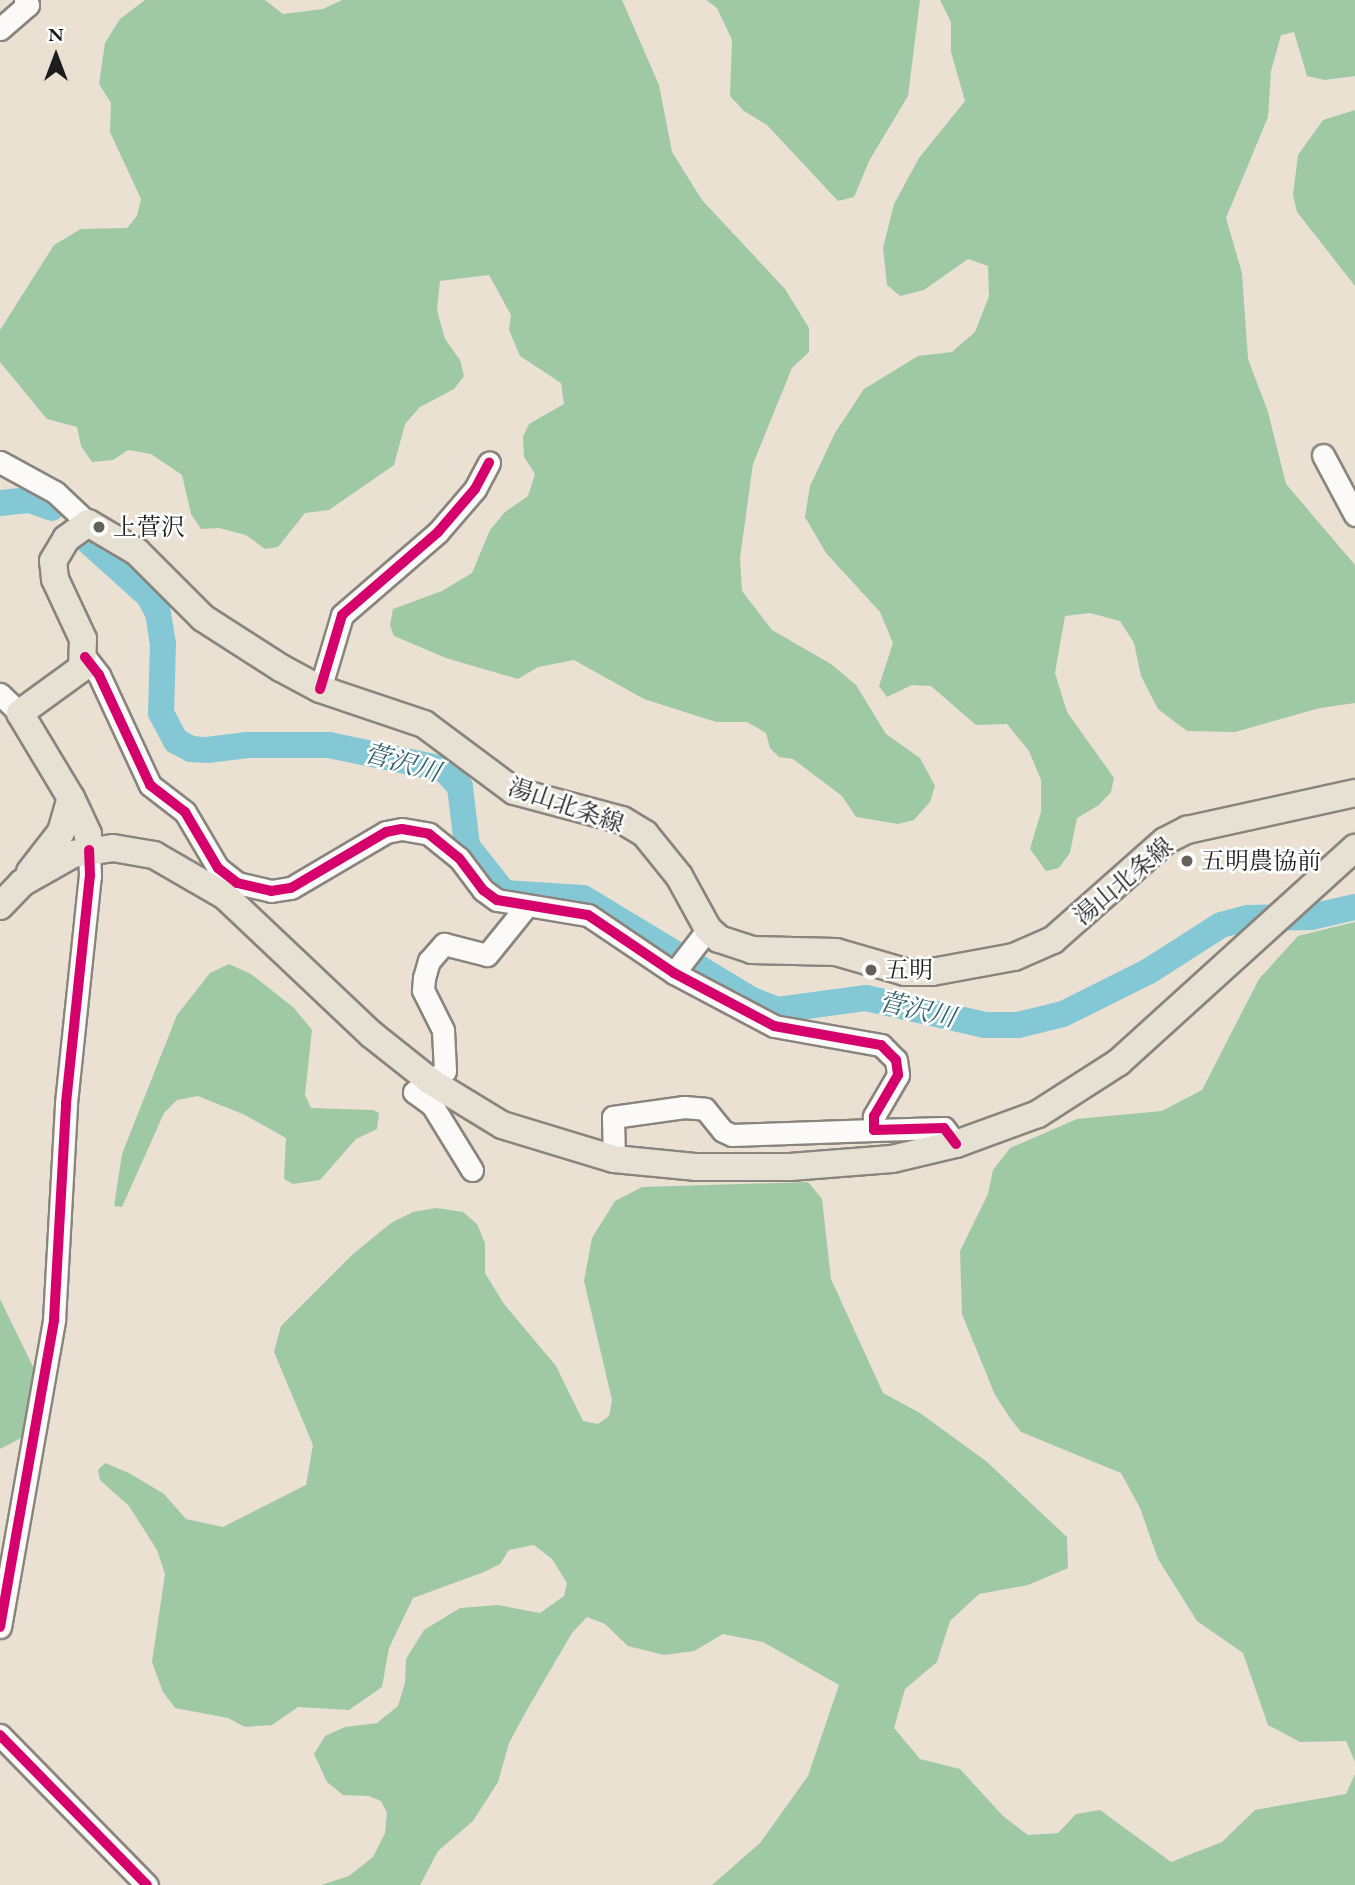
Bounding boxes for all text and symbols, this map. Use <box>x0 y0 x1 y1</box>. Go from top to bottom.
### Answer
north arrow <box>21 21 91 91</box>
text: N <box>48 22 64 47</box>
place label: 上菅沢 <box>113 513 185 541</box>
marker: 上菅沢 <box>91 519 107 535</box>
water label: 菅沢川 <box>360 737 444 789</box>
street label: 湯山北条線 <box>505 772 627 838</box>
street label: 湯山北条線 <box>1068 831 1178 931</box>
place label: 五明農協前 <box>1201 847 1321 875</box>
marker: 五明農協前 <box>1179 853 1195 869</box>
place label: 五明 <box>885 956 933 984</box>
marker: 五明 <box>863 962 879 978</box>
water label: 菅沢川 <box>875 986 959 1034</box>

